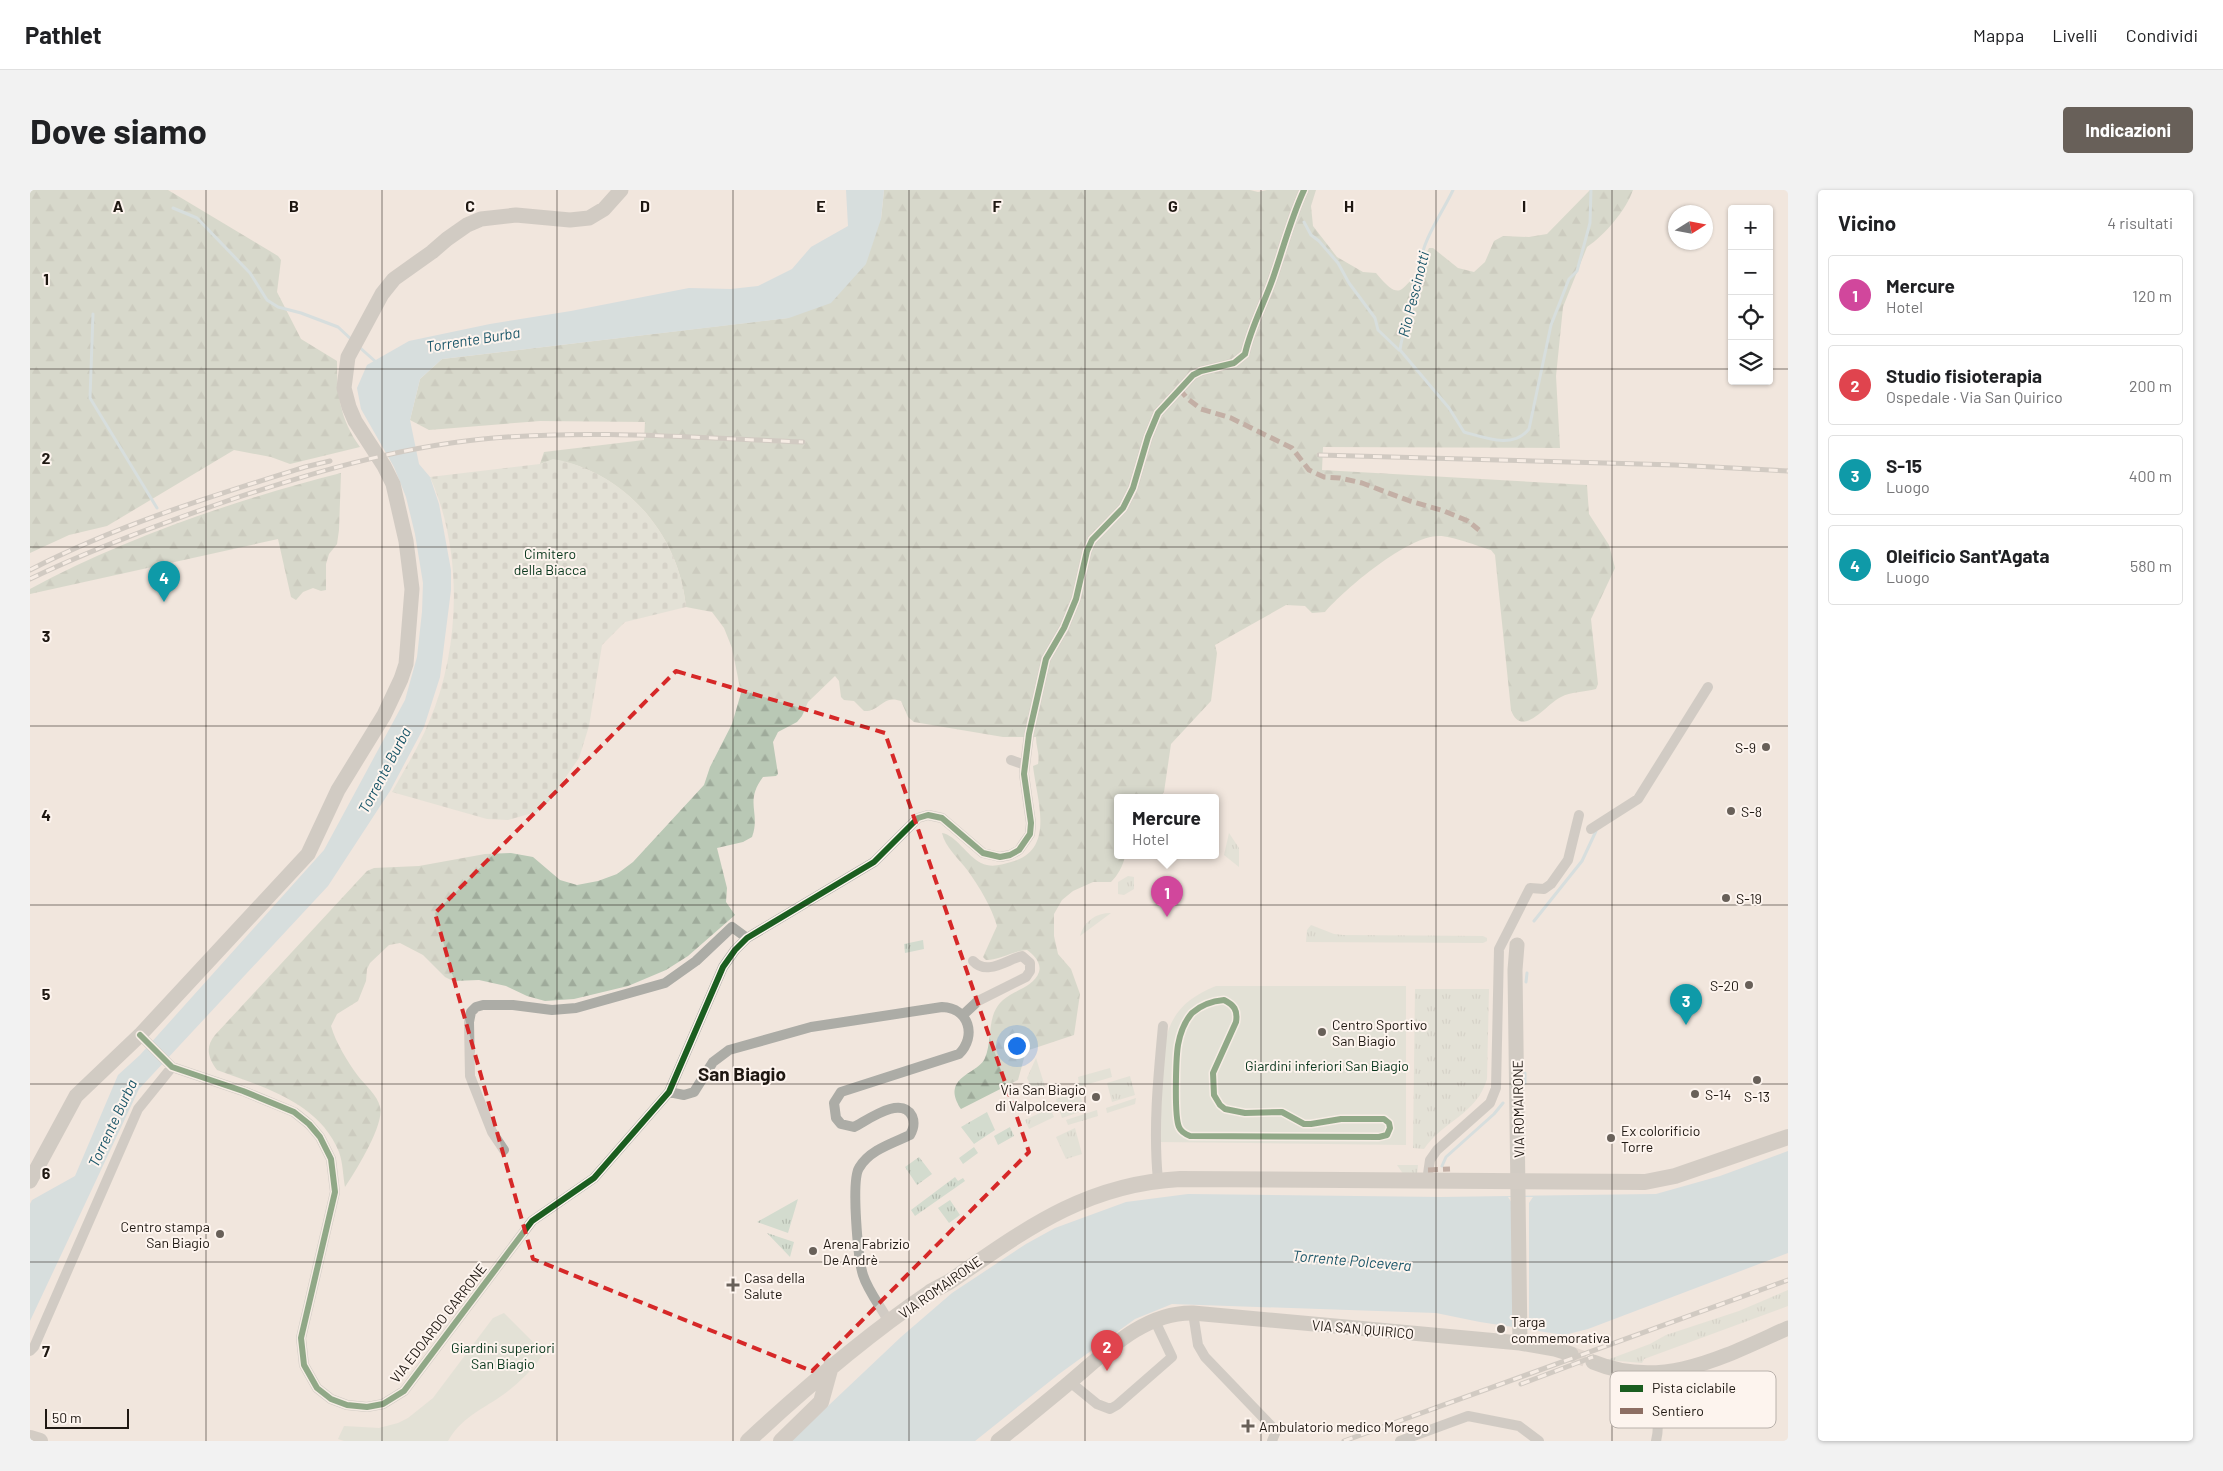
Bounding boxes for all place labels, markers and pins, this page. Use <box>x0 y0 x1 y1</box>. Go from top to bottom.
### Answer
pin: 4 <box>148 561 180 602</box>
place label: S-9 <box>1735 739 1756 756</box>
marker: S-9 <box>1760 741 1772 753</box>
place label: S-8 <box>1741 803 1762 820</box>
marker: S-8 <box>1725 805 1737 817</box>
pin: 1 <box>1151 876 1183 917</box>
place label: S-19 <box>1736 890 1762 907</box>
marker: S-19 <box>1720 892 1732 904</box>
place label: S-20 <box>1710 977 1739 994</box>
marker: S-20 <box>1743 979 1755 991</box>
pin: 3 <box>1670 984 1702 1025</box>
place label: Centro Sportivo San Biagio <box>1332 1016 1427 1049</box>
marker: Centro Sportivo San Biagio <box>1316 1026 1328 1038</box>
marker: S-13 <box>1751 1074 1763 1086</box>
place label: Via San Biagio di Valpolcevera <box>995 1081 1086 1114</box>
place label: S-14 <box>1705 1086 1731 1103</box>
marker: S-14 <box>1689 1088 1701 1100</box>
place label: S-13 <box>1744 1088 1770 1105</box>
marker: Via San Biagio di Valpolcevera <box>1090 1091 1102 1103</box>
place label: Ex colorificio Torre <box>1621 1122 1700 1155</box>
marker: Ex colorificio Torre <box>1605 1132 1617 1144</box>
place label: Centro stampa San Biagio <box>121 1218 210 1251</box>
marker: Centro stampa San Biagio <box>214 1228 226 1240</box>
place label: Arena Fabrizio De Andrè <box>823 1235 910 1268</box>
marker: Arena Fabrizio De Andrè <box>807 1245 819 1257</box>
place label: Casa della Salute <box>744 1269 805 1302</box>
marker: Casa della Salute <box>726 1278 740 1292</box>
place label: Targa commemorativa <box>1511 1313 1610 1346</box>
marker: Targa commemorativa <box>1495 1323 1507 1335</box>
pin: 2 <box>1091 1330 1123 1371</box>
place label: Ambulatorio medico Morego <box>1259 1418 1429 1435</box>
marker: Ambulatorio medico Morego <box>1241 1419 1255 1433</box>

